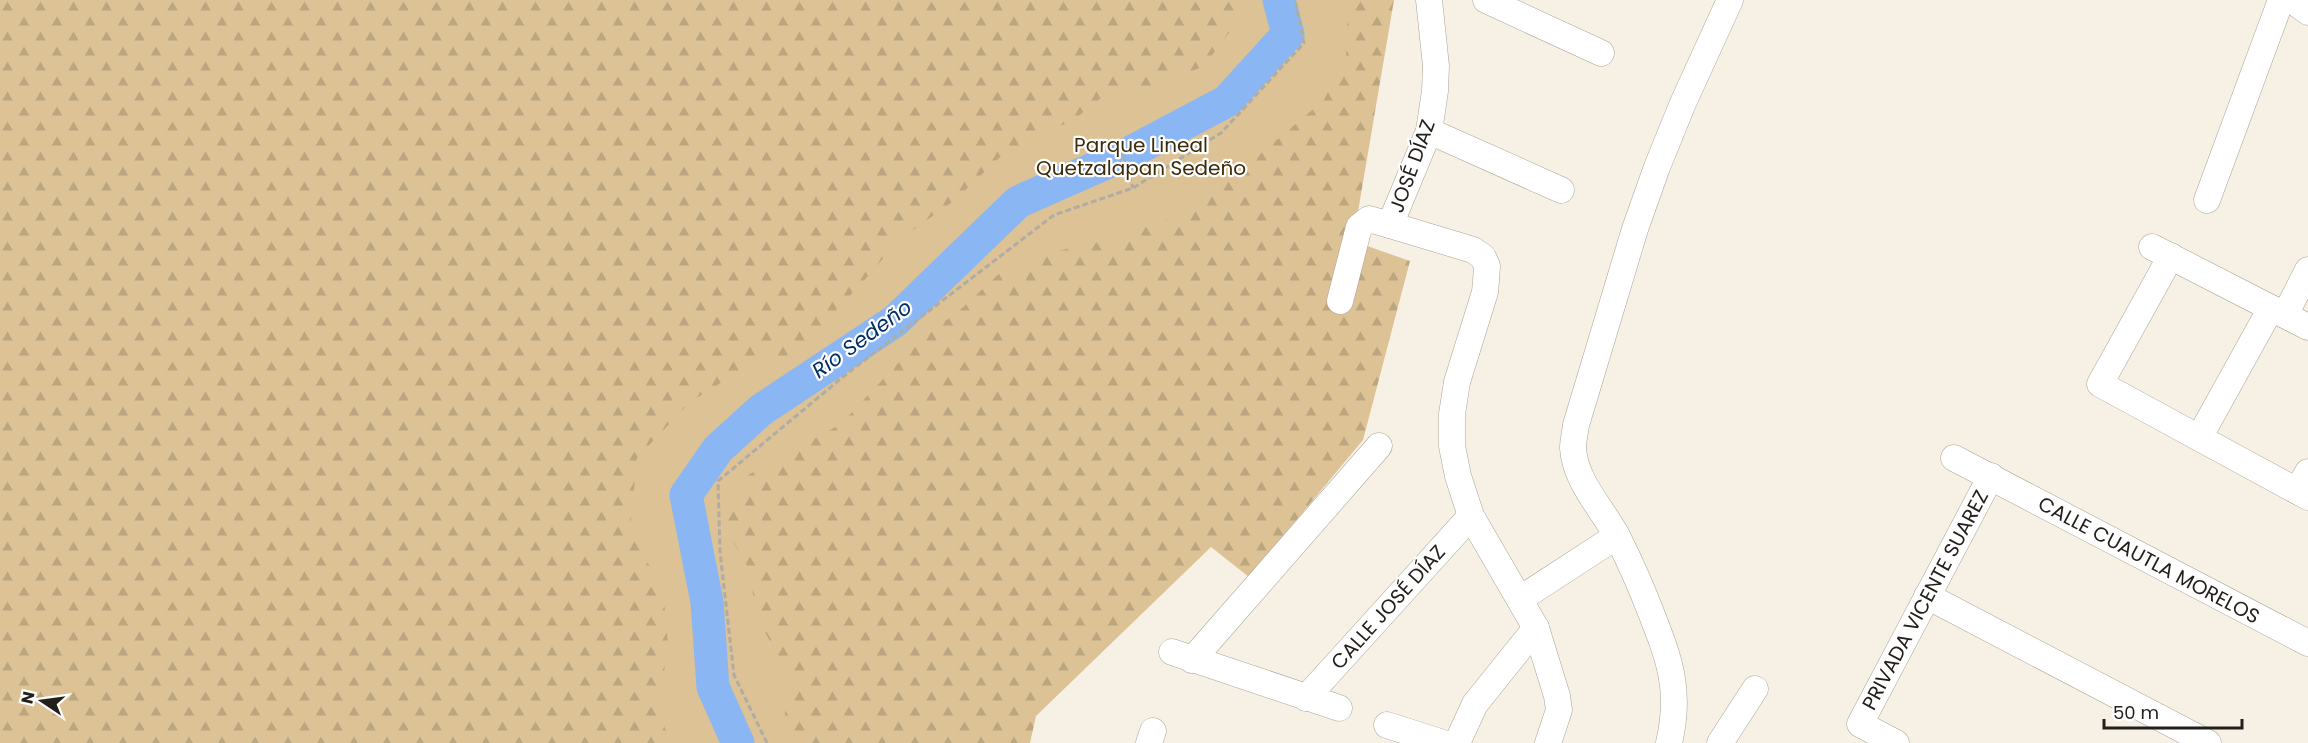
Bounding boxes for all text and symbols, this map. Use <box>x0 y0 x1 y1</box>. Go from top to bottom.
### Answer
street label: JOSÉ DÍAZ <box>1382 116 1442 216</box>
park label: Parque Lineal Quetzalapan Sedeño <box>1036 131 1246 182</box>
water label: Río Sedeño <box>806 292 918 385</box>
street label: PRIVADA VICENTE SUAREZ <box>1855 485 1995 715</box>
street label: CALLE CUAUTLA MORELOS <box>2033 490 2265 630</box>
street label: CALLE JOSÉ DÍAZ <box>1324 539 1452 675</box>
north arrow <box>12 671 72 731</box>
text: N <box>15 689 40 706</box>
scale bar <box>2104 692 2242 730</box>
text: 50 m <box>2113 700 2159 725</box>

